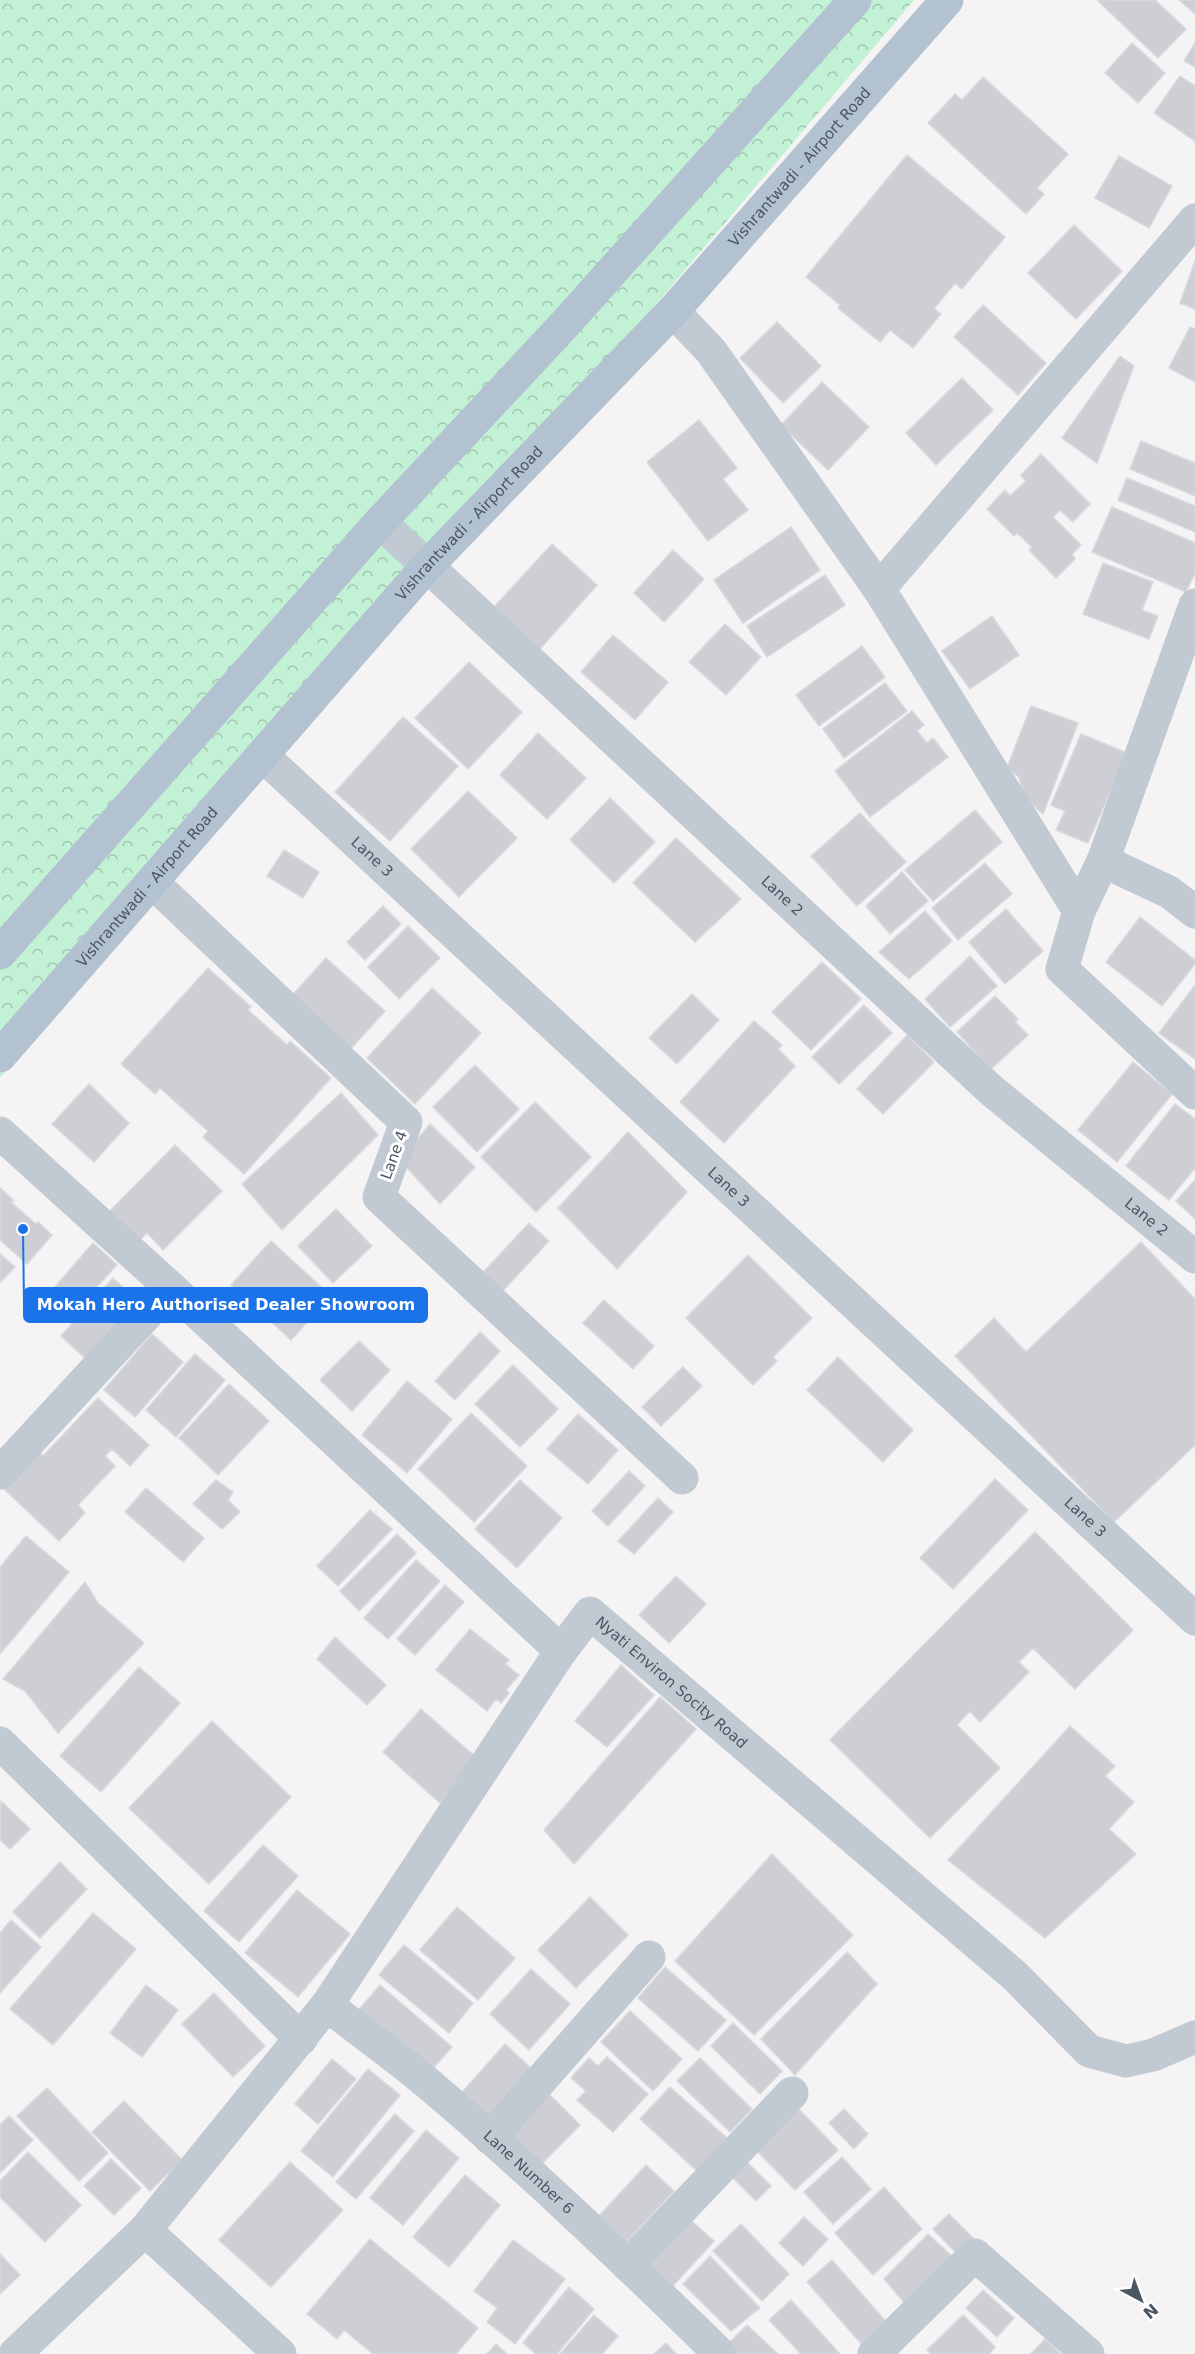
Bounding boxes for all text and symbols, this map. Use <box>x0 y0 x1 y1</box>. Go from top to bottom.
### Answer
street label: Vishrantwadi - Airport Road <box>725 84 875 250</box>
street label: Vishrantwadi - Airport Road <box>392 442 547 604</box>
street label: Vishrantwadi - Airport Road <box>73 803 222 971</box>
street label: Lane 3 <box>347 833 397 881</box>
street label: Lane 2 <box>757 872 807 920</box>
street label: Lane 4 <box>377 1128 411 1182</box>
street label: Lane 3 <box>704 1163 753 1211</box>
street label: Lane 2 <box>1121 1194 1172 1240</box>
callout: Mokah Hero Authorised Dealer Showroom <box>24 1288 427 1322</box>
text: Mokah Hero Authorised Dealer Showroom <box>37 1295 415 1314</box>
street label: Lane 3 <box>1061 1494 1110 1541</box>
street label: Nyati Environ Socity Road <box>592 1613 751 1752</box>
street label: Lane Number 6 <box>480 2127 577 2218</box>
north arrow <box>1111 2270 1171 2330</box>
text: N <box>1139 2299 1162 2323</box>

